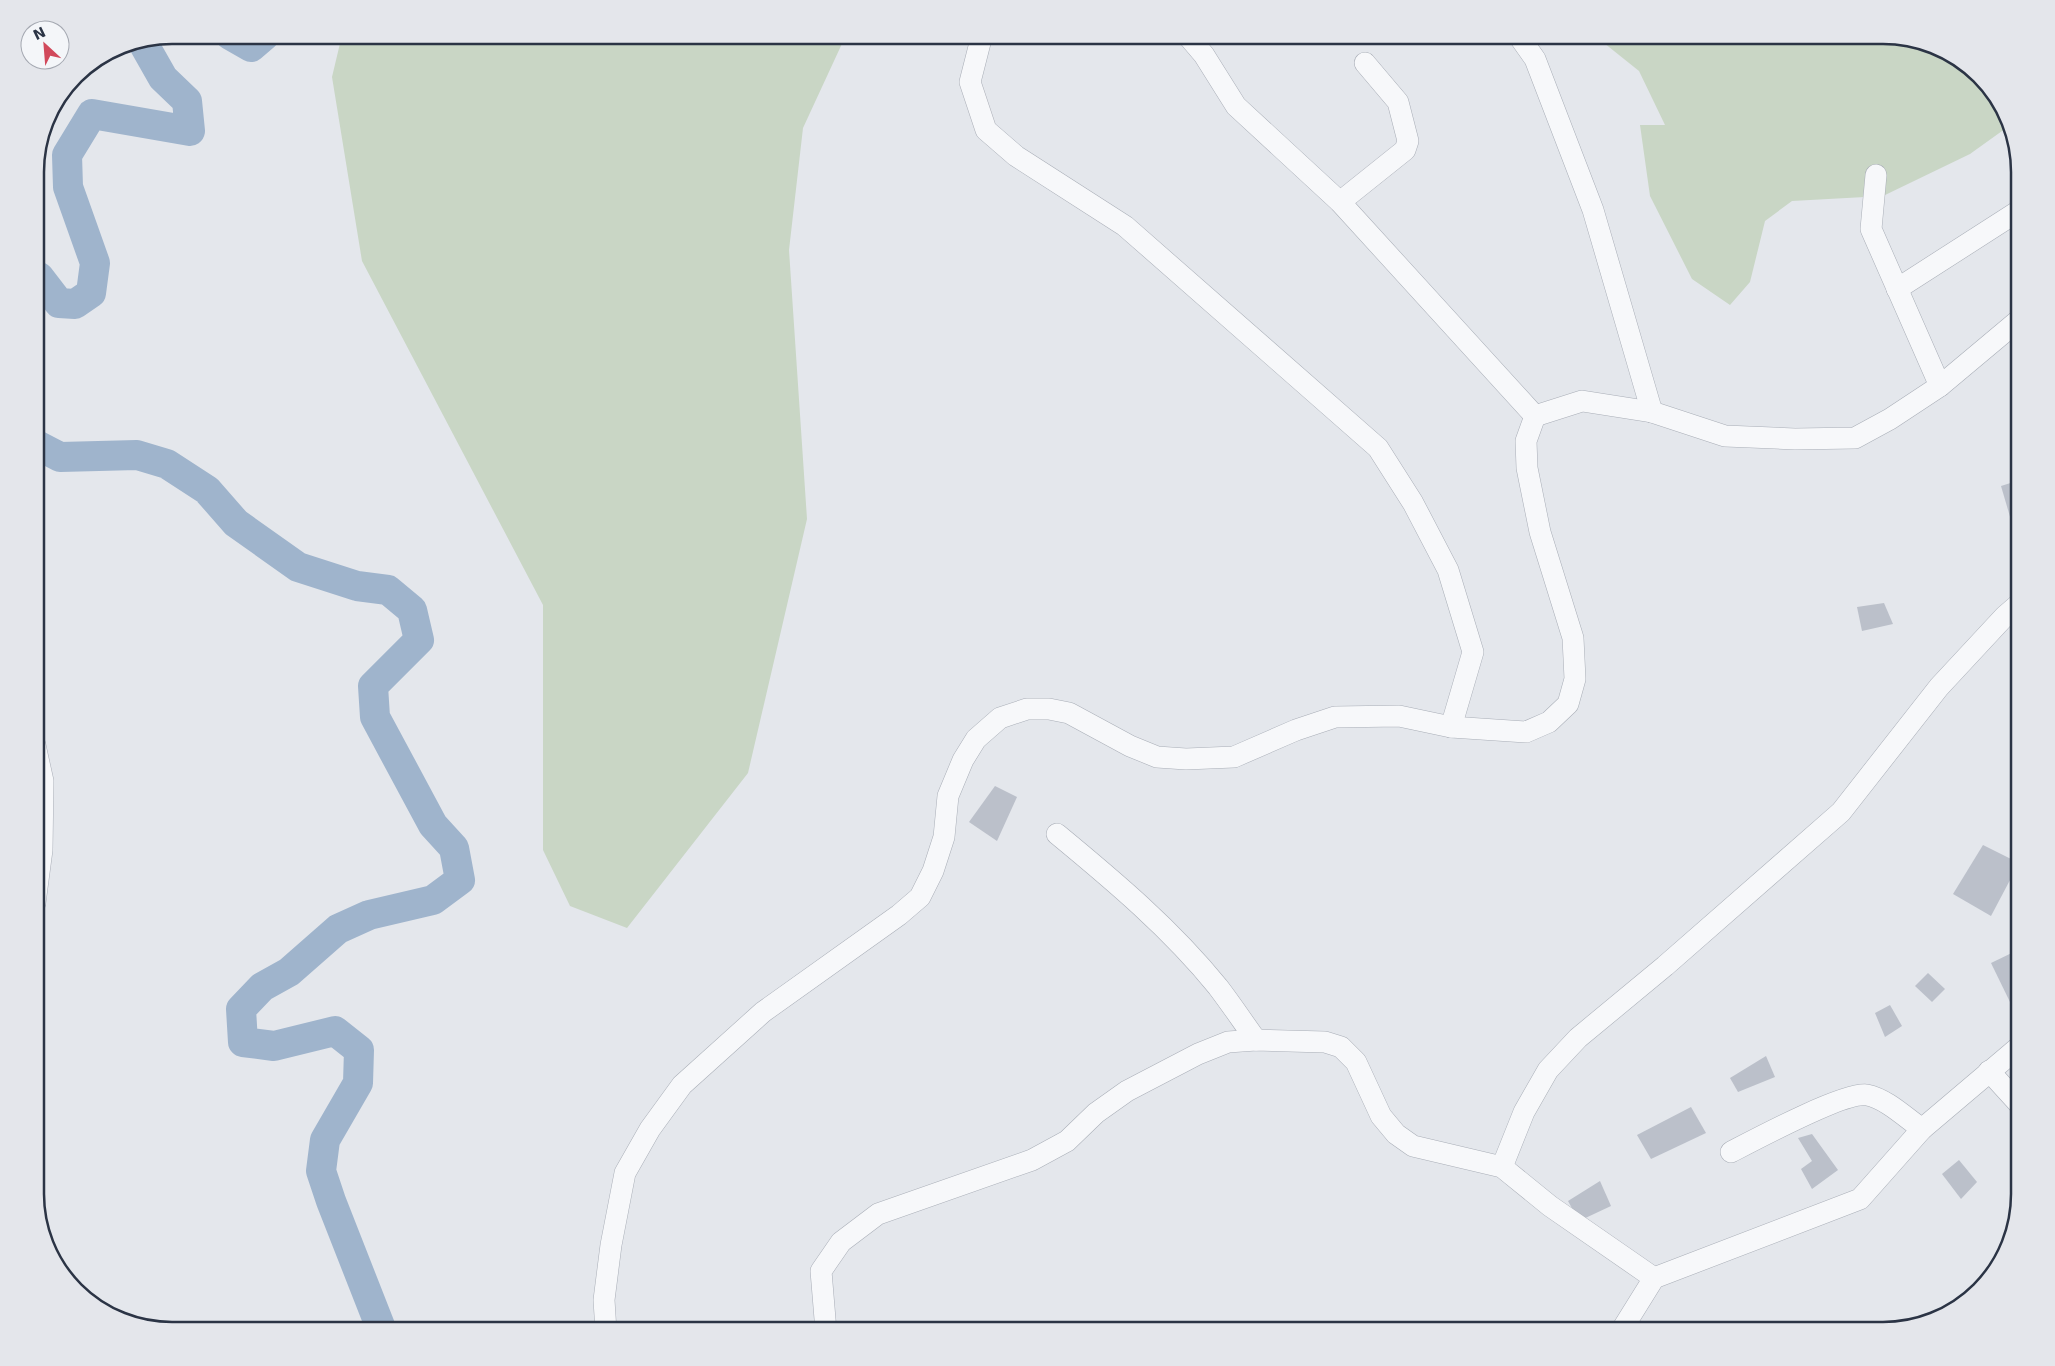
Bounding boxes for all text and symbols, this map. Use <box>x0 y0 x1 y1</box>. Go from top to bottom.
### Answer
north arrow <box>20 20 70 70</box>
text: N <box>31 24 48 43</box>

